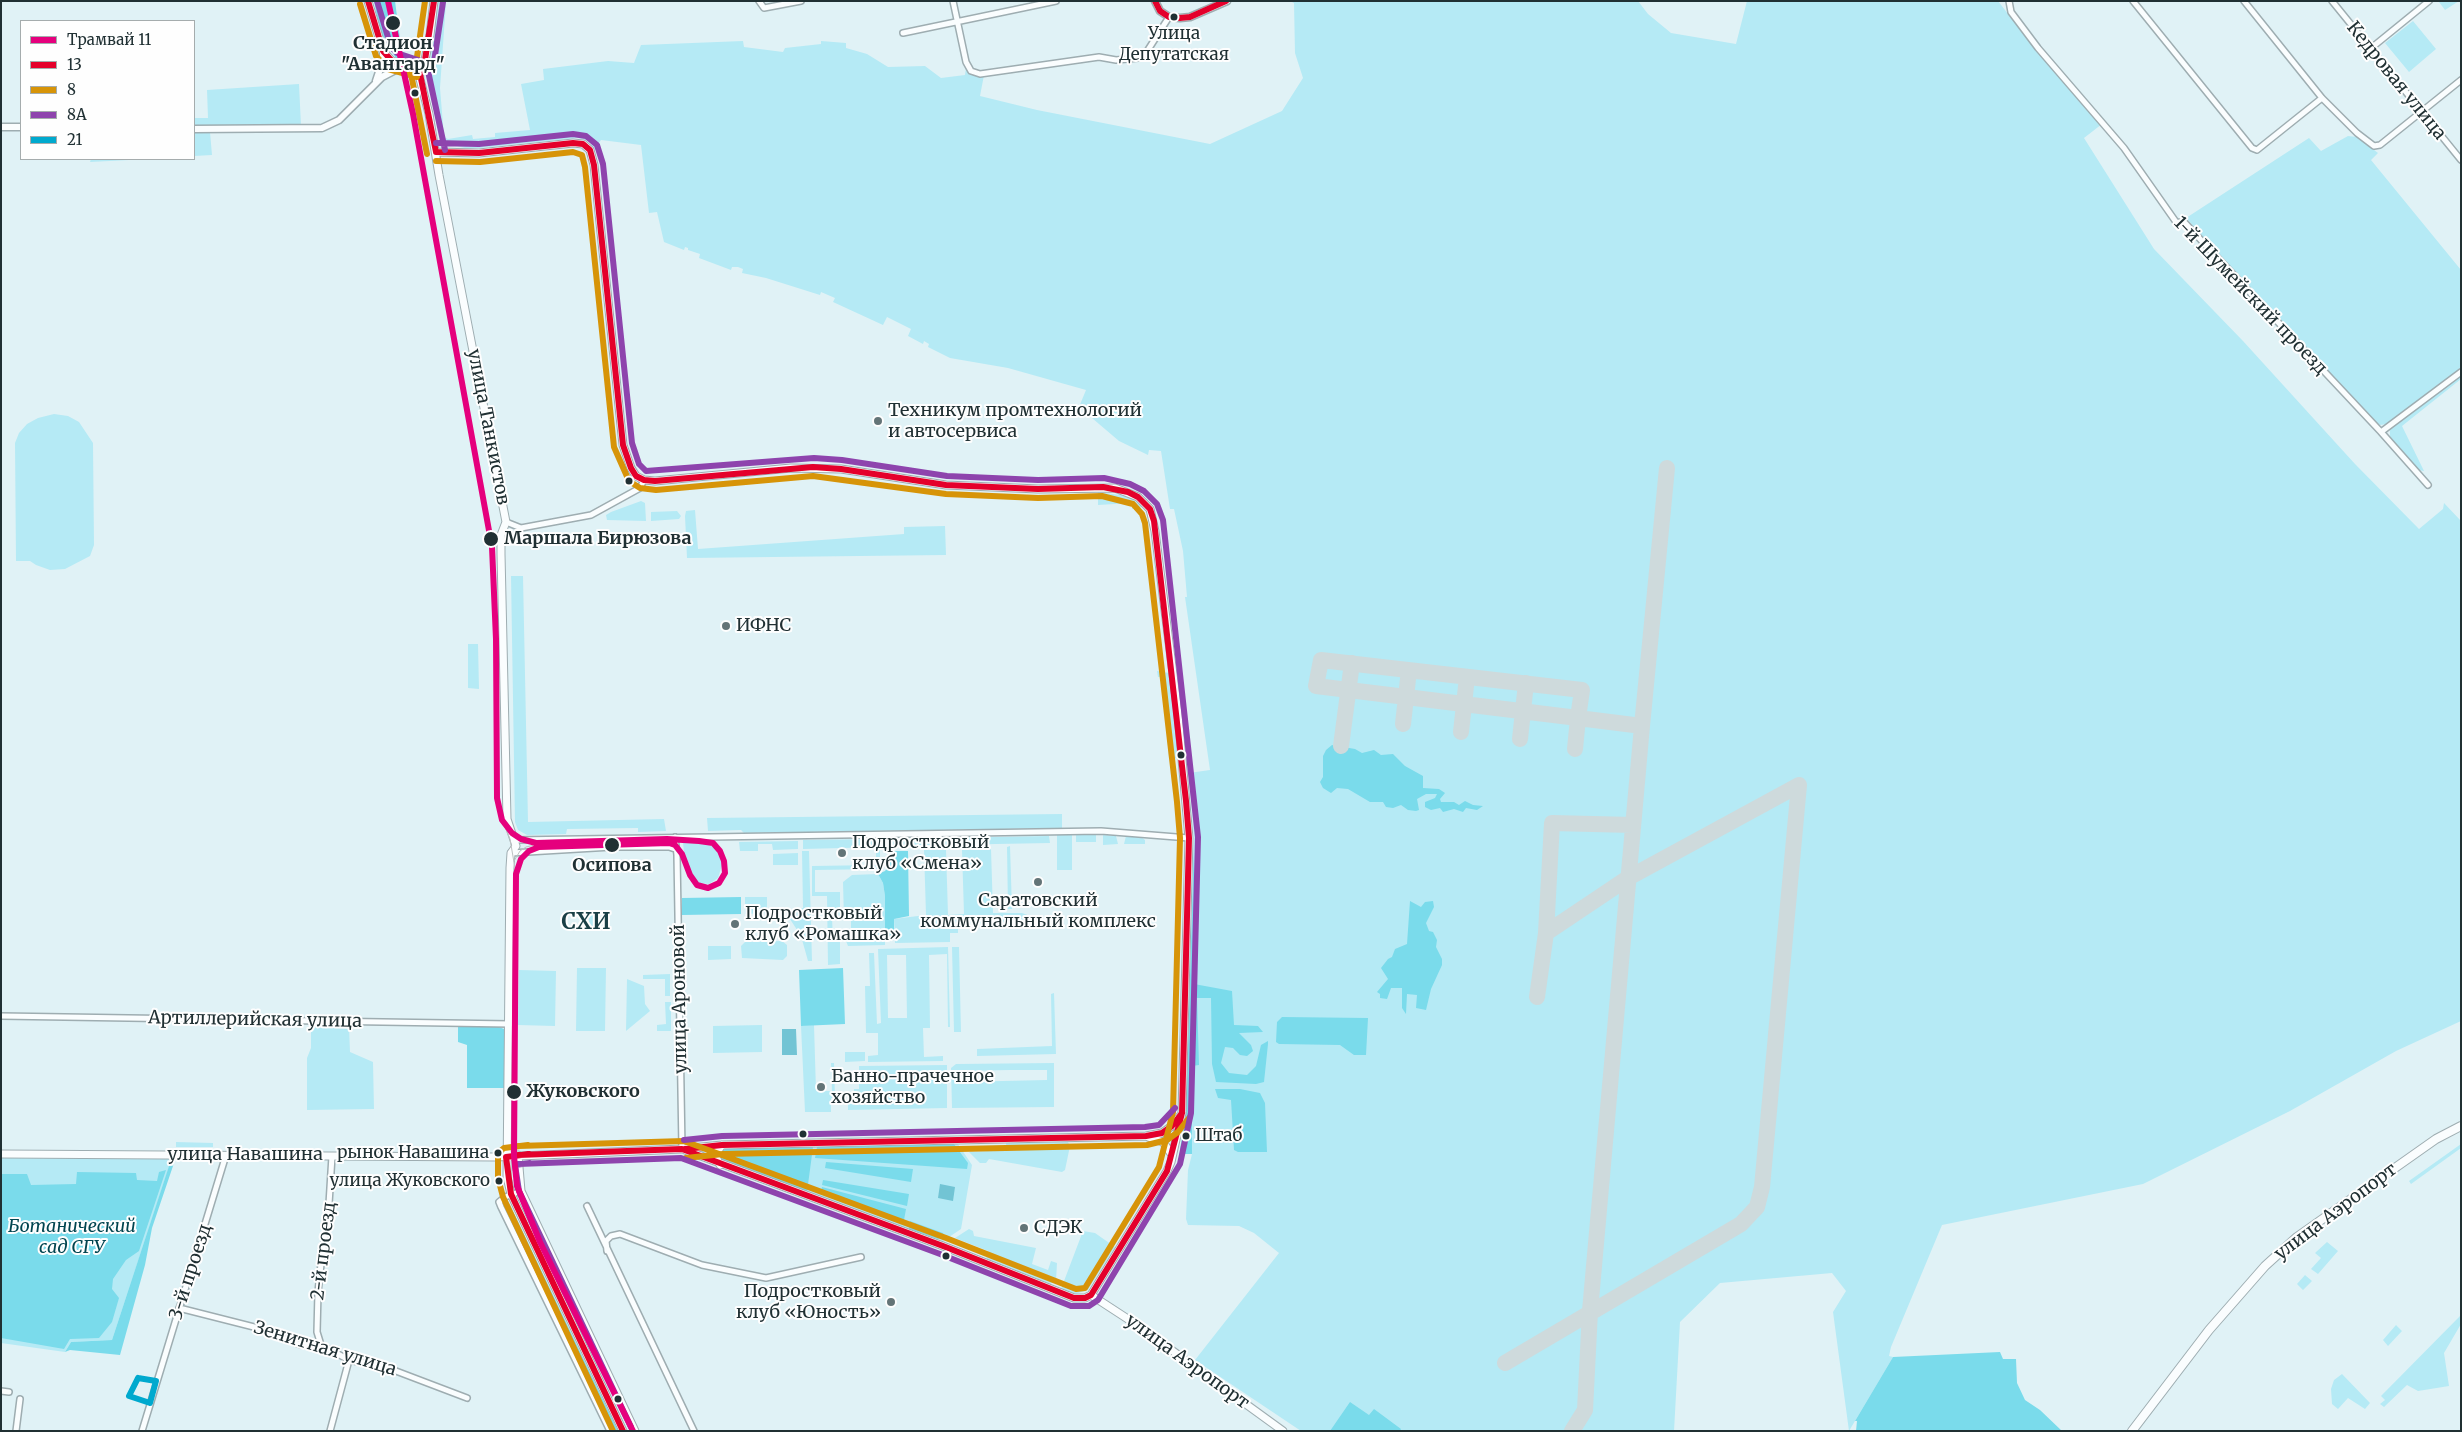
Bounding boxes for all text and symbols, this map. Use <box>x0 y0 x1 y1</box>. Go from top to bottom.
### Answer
marker: Улица Депутатская <box>1169 12 1179 22</box>
marker: Стадион "Авангард" <box>384 14 402 32</box>
street label: Кедровая улица <box>2342 18 2450 144</box>
legend <box>20 20 195 160</box>
place label: Улица Депутатская <box>1119 24 1229 64</box>
text: Трамвай 11 <box>67 30 151 49</box>
place label: Стадион "Авангард" <box>341 33 445 76</box>
text: 13 <box>67 55 82 74</box>
text: 8 <box>67 80 76 99</box>
unlabelled marker <box>410 88 420 98</box>
text: 8А <box>67 105 87 124</box>
text: 21 <box>67 130 82 149</box>
street label: 1-й Шумейский проезд <box>2169 212 2331 380</box>
street label: улица Танкистов <box>462 347 514 507</box>
place label: Техникум промтехнологий и автосервиса <box>888 400 1142 442</box>
marker: Техникум промтехнологий и автосервиса <box>872 415 884 427</box>
unlabelled marker <box>624 476 634 486</box>
place label: Маршала Бирюзова <box>504 528 691 550</box>
marker: Маршала Бирюзова <box>482 530 500 548</box>
place label: ИФНС <box>736 615 791 637</box>
marker: ИФНС <box>720 620 732 632</box>
unlabelled marker <box>1176 750 1186 760</box>
place label: Подростковый клуб «Смена» <box>852 832 989 874</box>
marker: Осипова <box>603 836 621 854</box>
marker: Подростковый клуб «Смена» <box>836 847 848 859</box>
place label: Осипова <box>572 855 652 877</box>
marker: Саратовский коммунальный комплекс <box>1032 876 1044 888</box>
place label: Саратовский коммунальный комплекс <box>920 890 1156 932</box>
place label: Подростковый клуб «Ромашка» <box>745 903 901 946</box>
district label: СХИ <box>561 910 611 936</box>
marker: Подростковый клуб «Ромашка» <box>729 918 741 930</box>
street label: улица Ароновой <box>668 924 692 1074</box>
street label: Артиллерийская улица <box>148 1007 362 1033</box>
place label: Банно-прачечное хозяйство <box>831 1066 994 1108</box>
place label: Жуковского <box>526 1081 640 1103</box>
marker: Банно-прачечное хозяйство <box>815 1081 827 1093</box>
marker: Жуковского <box>505 1083 523 1101</box>
place label: Штаб <box>1195 1126 1242 1146</box>
unlabelled marker <box>798 1129 808 1139</box>
marker: Штаб <box>1181 1131 1191 1141</box>
place label: рынок Навашина <box>337 1143 489 1163</box>
street label: улица Навашина <box>167 1144 323 1166</box>
marker: рынок Навашина <box>493 1148 503 1158</box>
street label: улица Аэропорт <box>2270 1159 2402 1265</box>
place label: улица Жуковского <box>330 1171 490 1191</box>
marker: улица Жуковского <box>494 1176 504 1186</box>
street label: 2-й проезд <box>307 1201 341 1301</box>
park label: Ботанический сад СГУ <box>8 1216 136 1258</box>
place label: СДЭК <box>1034 1217 1083 1239</box>
street label: 3-й проезд <box>165 1221 217 1323</box>
marker: СДЭК <box>1018 1222 1030 1234</box>
unlabelled marker <box>941 1251 951 1261</box>
place label: Подростковый клуб «Юность» <box>736 1281 881 1324</box>
marker: Подростковый клуб «Юность» <box>885 1296 897 1308</box>
street label: улица Аэропорт <box>1121 1310 1253 1414</box>
street label: Зенитная улица <box>251 1317 399 1381</box>
unlabelled marker <box>613 1394 623 1404</box>

